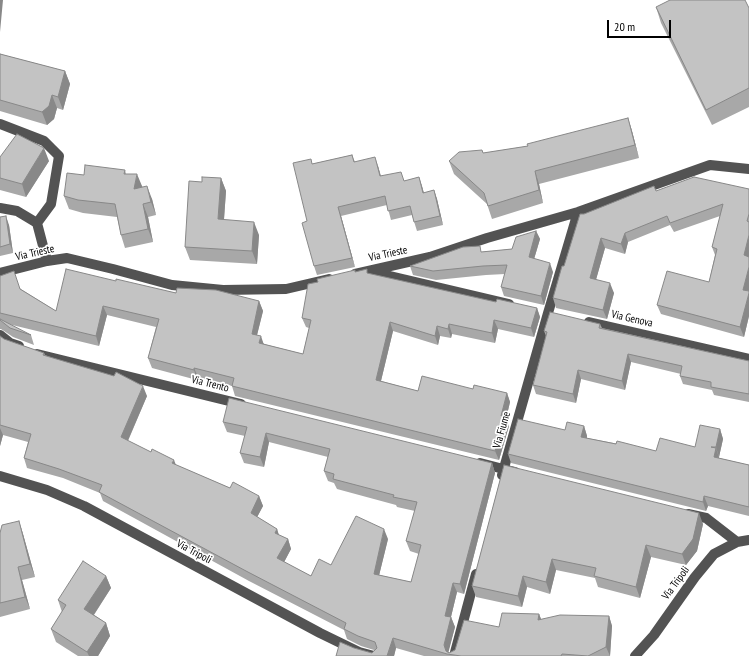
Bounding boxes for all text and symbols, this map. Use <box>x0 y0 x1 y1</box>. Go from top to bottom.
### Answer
scale bar <box>609 12 673 38</box>
text: 20 m <box>614 19 635 34</box>
street label: Via Trieste <box>14 242 56 264</box>
street label: Via Trieste <box>367 243 409 265</box>
street label: Via Genova <box>610 308 654 330</box>
street label: Via Trento <box>190 373 230 395</box>
street label: Via Fiume <box>490 410 514 450</box>
street label: Via Tripoli <box>174 537 214 567</box>
street label: Via Tripoli <box>659 564 693 602</box>

